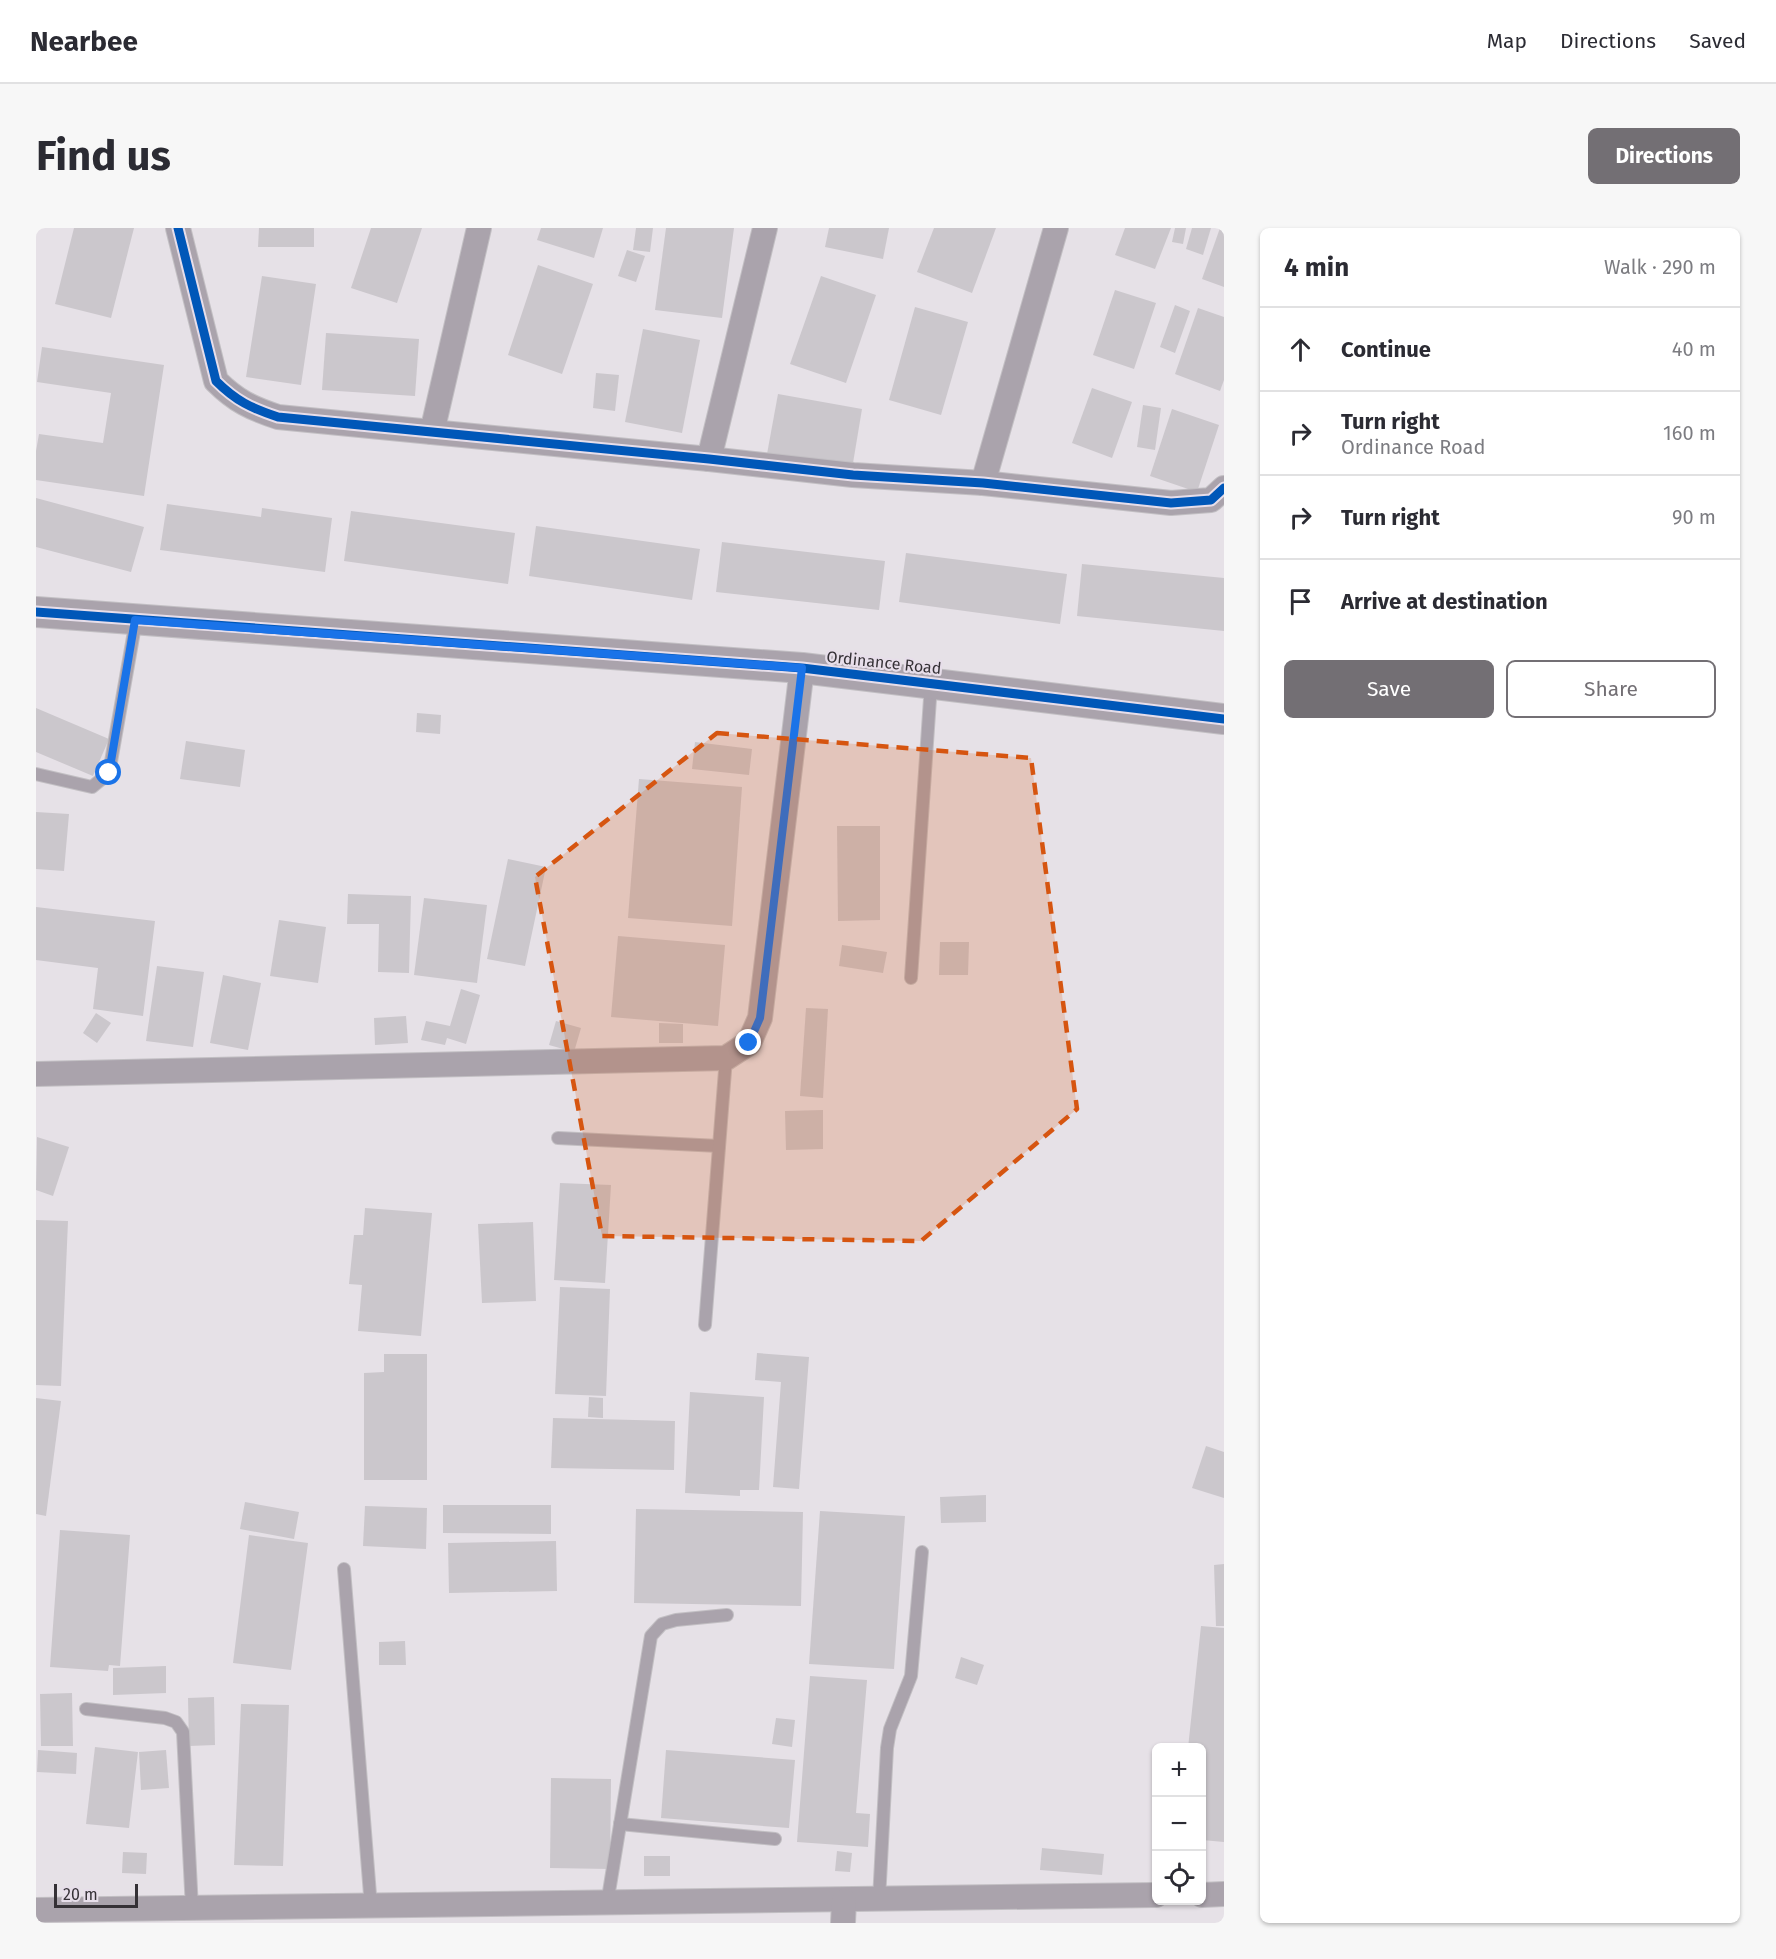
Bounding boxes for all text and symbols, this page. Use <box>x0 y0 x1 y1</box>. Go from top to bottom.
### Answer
text: Nearbee <box>30 25 138 58</box>
text: Map <box>1487 28 1527 54</box>
text: Directions <box>1560 28 1656 54</box>
text: Saved <box>1689 28 1746 54</box>
button: Directions <box>1588 128 1740 184</box>
text: Find us <box>36 131 171 181</box>
text: 4 min <box>1284 252 1349 283</box>
text: Walk · 290 m <box>1604 255 1716 279</box>
icon: ahead <box>1284 333 1317 366</box>
text: Continue <box>1341 336 1431 363</box>
text: 40 m <box>1672 337 1716 361</box>
text: Turn right <box>1341 408 1440 435</box>
icon: right <box>1284 417 1317 450</box>
text: 160 m <box>1663 421 1716 445</box>
text: Ordinance Road <box>1341 435 1485 459</box>
icon: right <box>1284 501 1317 534</box>
text: Turn right <box>1341 504 1440 531</box>
text: 90 m <box>1672 505 1716 529</box>
icon: arrive <box>1284 585 1317 618</box>
text: Arrive at destination <box>1341 588 1548 615</box>
street label: Ordinance Road <box>826 647 942 678</box>
button: Save <box>1284 660 1494 718</box>
button: Share <box>1506 660 1716 718</box>
route start <box>95 759 121 785</box>
route end <box>735 1029 761 1055</box>
map controls <box>1152 1743 1206 1905</box>
button: + <box>1152 1743 1206 1797</box>
button: − <box>1152 1797 1206 1851</box>
button: locate <box>1152 1851 1206 1905</box>
scale bar <box>54 1881 138 1908</box>
text: 20 m <box>63 1885 98 1904</box>

